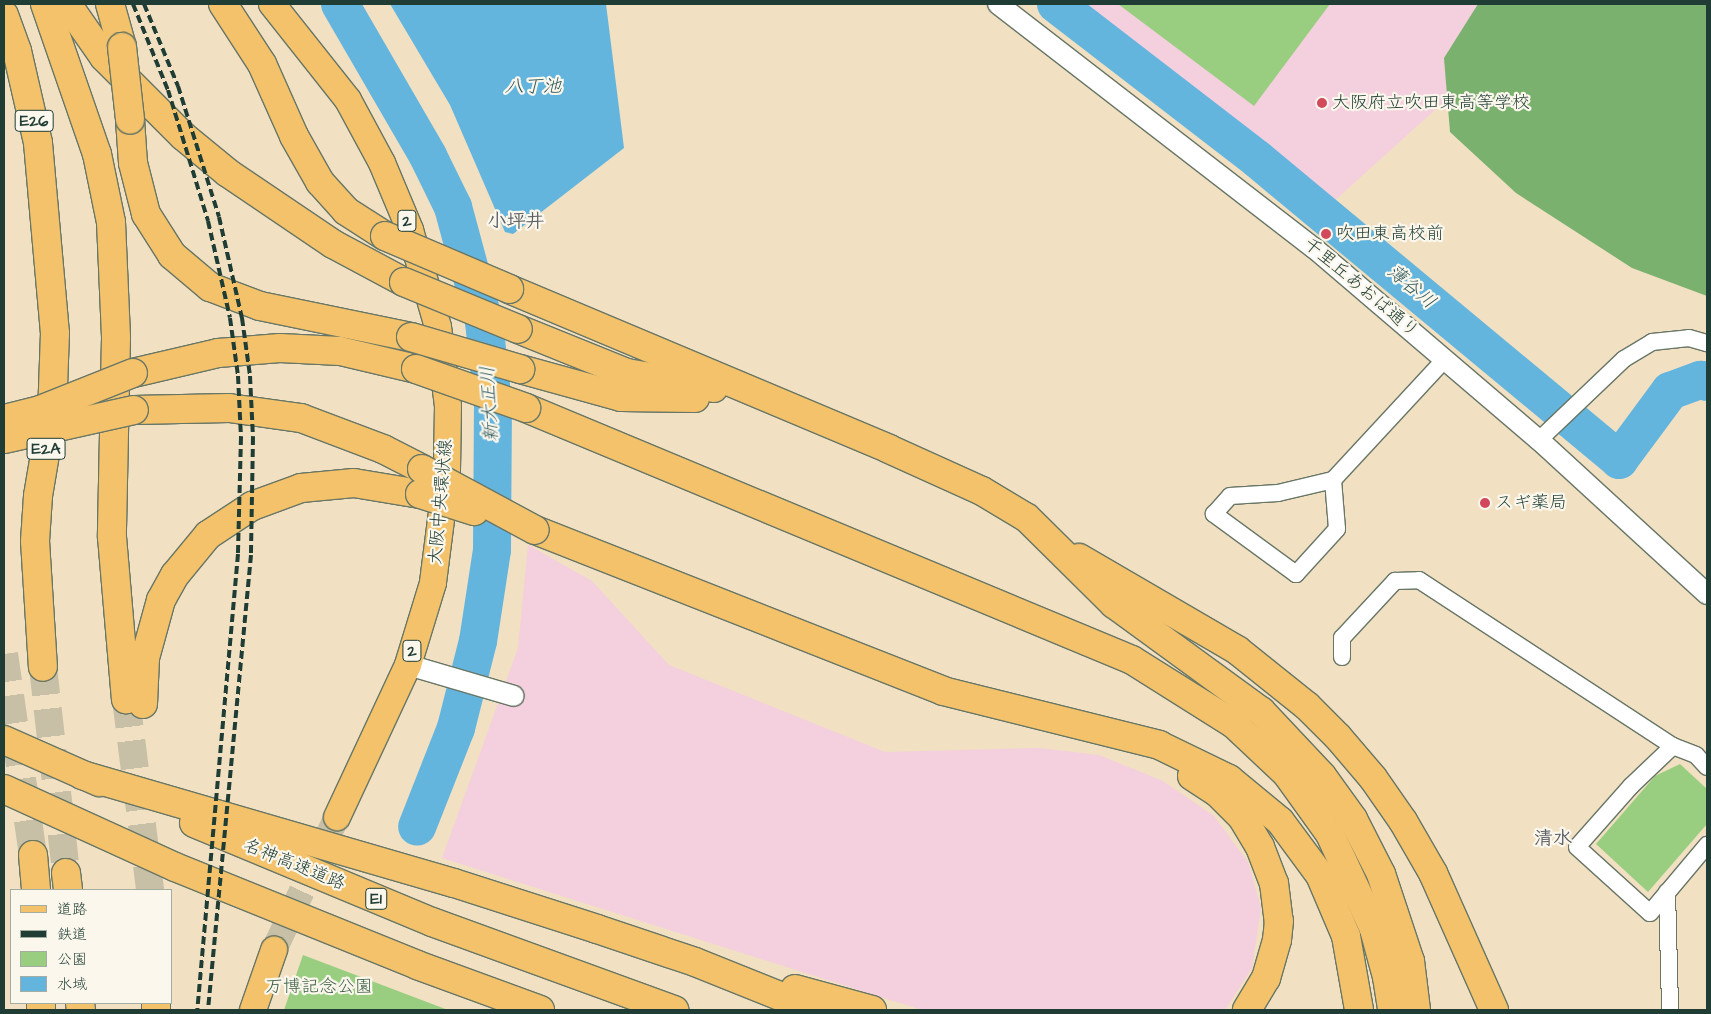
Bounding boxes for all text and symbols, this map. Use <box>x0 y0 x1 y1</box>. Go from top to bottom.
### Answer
water label: 八丁池 <box>505 76 561 98</box>
place label: 大阪府立吹田東高等学校 <box>1332 92 1530 114</box>
marker: 大阪府立吹田東高等学校 <box>1316 97 1328 109</box>
road number: E26 <box>14 108 54 134</box>
road number: 2 <box>397 208 417 235</box>
district label: 小坪井 <box>488 211 544 233</box>
place label: 吹田東高校前 <box>1336 223 1444 245</box>
marker: 吹田東高校前 <box>1320 228 1332 240</box>
street label: 千里丘あおば通り <box>1299 233 1423 343</box>
water label: 薄谷川 <box>1382 260 1440 314</box>
water label: 新大正川 <box>477 365 503 443</box>
road number: E2A <box>26 436 66 462</box>
street label: 大阪中央環状線 <box>425 438 457 566</box>
place label: スギ薬局 <box>1495 492 1567 514</box>
marker: スギ薬局 <box>1479 497 1491 509</box>
road number: 2 <box>402 637 422 664</box>
district label: 清水 <box>1534 828 1572 850</box>
street label: 名神高速道路 <box>240 835 348 895</box>
road number: E1 <box>365 886 387 912</box>
legend <box>10 889 172 1004</box>
text: 道路 <box>57 899 87 920</box>
text: 鉄道 <box>57 924 87 945</box>
text: 公園 <box>57 949 87 970</box>
text: 水域 <box>57 974 87 995</box>
park label: 万博記念公園 <box>265 976 373 998</box>

